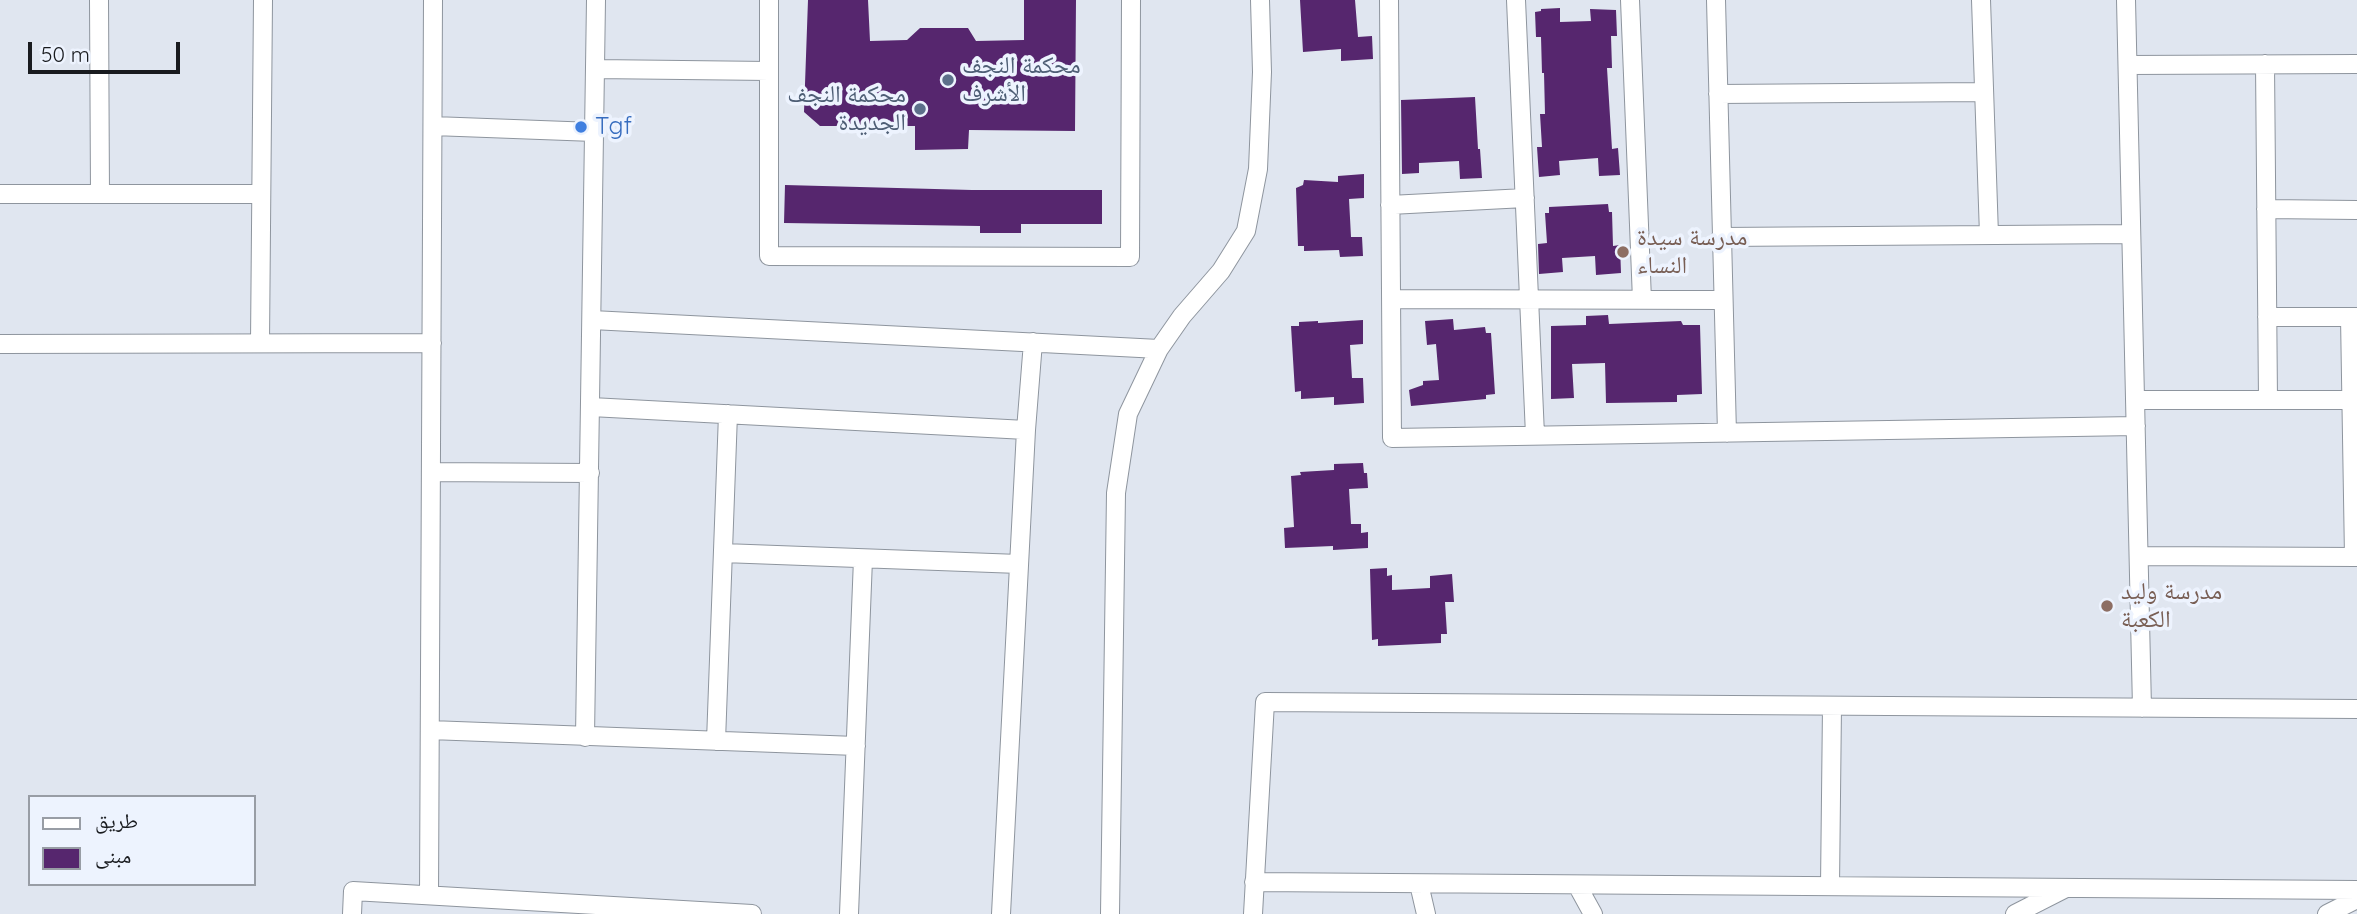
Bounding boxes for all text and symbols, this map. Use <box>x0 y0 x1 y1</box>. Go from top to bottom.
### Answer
scale bar <box>32 28 184 72</box>
text: 50 m <box>41 41 90 67</box>
place label: محكمة النجف الأشرف <box>962 52 1081 108</box>
marker: محكمة النجف الأشرف <box>940 72 956 88</box>
place label: محكمة النجف الجديدة <box>787 81 906 137</box>
marker: محكمة النجف الجديدة <box>912 101 928 117</box>
place label: Tgf <box>595 113 632 141</box>
marker: Tgf <box>573 119 589 135</box>
place label: مدرسة سيدة النساء <box>1637 224 1747 280</box>
marker: مدرسة سيدة النساء <box>1615 244 1631 260</box>
place label: مدرسة وليد الكعبة <box>2121 578 2222 634</box>
marker: مدرسة وليد الكعبة <box>2099 598 2115 614</box>
legend <box>28 795 256 886</box>
text: طريق <box>95 807 138 833</box>
text: مبنى <box>95 842 131 868</box>

